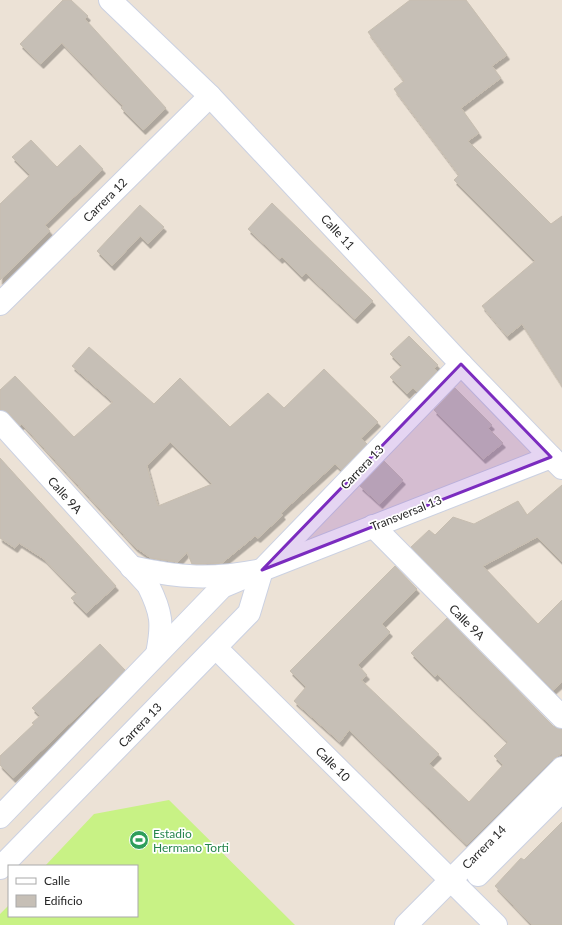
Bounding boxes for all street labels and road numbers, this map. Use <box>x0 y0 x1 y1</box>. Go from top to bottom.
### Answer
street label: Carrera 12 <box>80 175 130 225</box>
street label: Calle 11 <box>318 211 358 253</box>
street label: Carrera 13 <box>337 442 387 492</box>
street label: Calle 9A <box>45 474 86 517</box>
street label: Transversal 13 <box>368 492 444 534</box>
street label: Calle 9A <box>446 601 489 644</box>
street label: Carrera 13 <box>115 700 165 750</box>
street label: Calle 10 <box>312 743 354 785</box>
street label: Carrera 14 <box>459 822 509 872</box>

